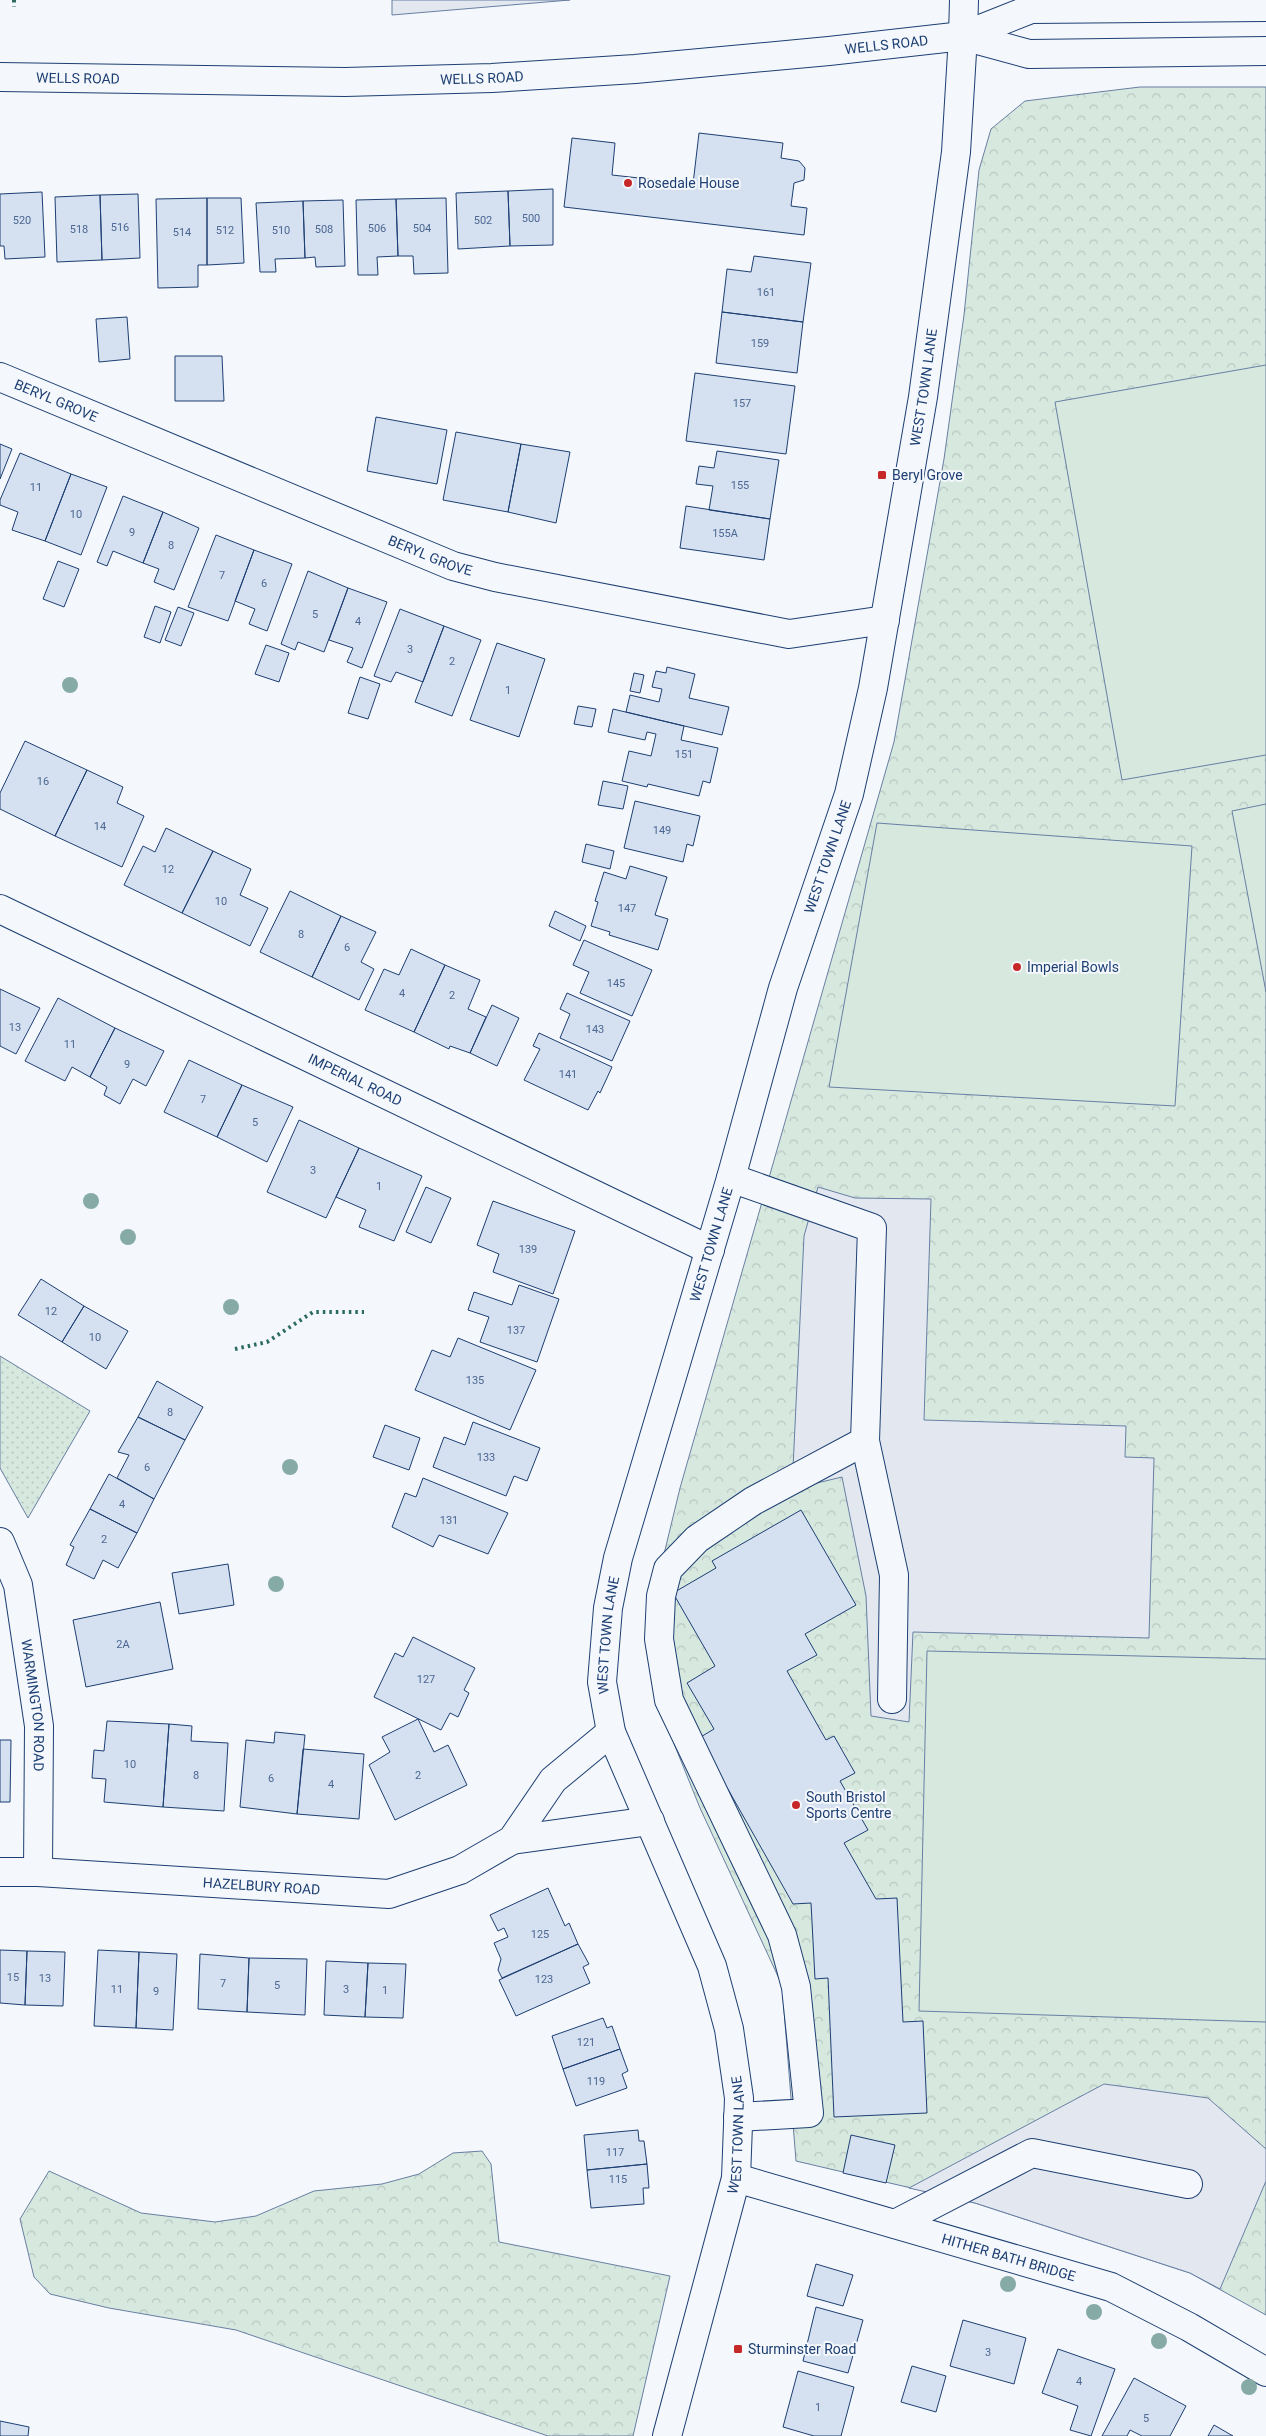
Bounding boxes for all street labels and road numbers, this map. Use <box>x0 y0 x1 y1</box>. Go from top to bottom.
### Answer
street label: WELLS ROAD <box>844 32 929 57</box>
street label: WELLS ROAD <box>440 68 524 87</box>
street label: WELLS ROAD <box>36 70 120 87</box>
street label: WEST TOWN LANE <box>907 328 940 447</box>
street label: BERYL GROVE <box>12 376 100 425</box>
street label: BERYL GROVE <box>386 532 474 579</box>
street label: WEST TOWN LANE <box>801 798 854 915</box>
street label: IMPERIAL ROAD <box>306 1050 405 1109</box>
street label: WEST TOWN LANE <box>687 1185 736 1304</box>
street label: WEST TOWN LANE <box>594 1575 622 1695</box>
street label: WARMINGTON ROAD <box>18 1638 47 1772</box>
street label: HAZELBURY ROAD <box>202 1874 321 1898</box>
street label: WEST TOWN LANE <box>724 2075 747 2196</box>
street label: HITHER BATH BRIDGE <box>940 2230 1078 2284</box>

